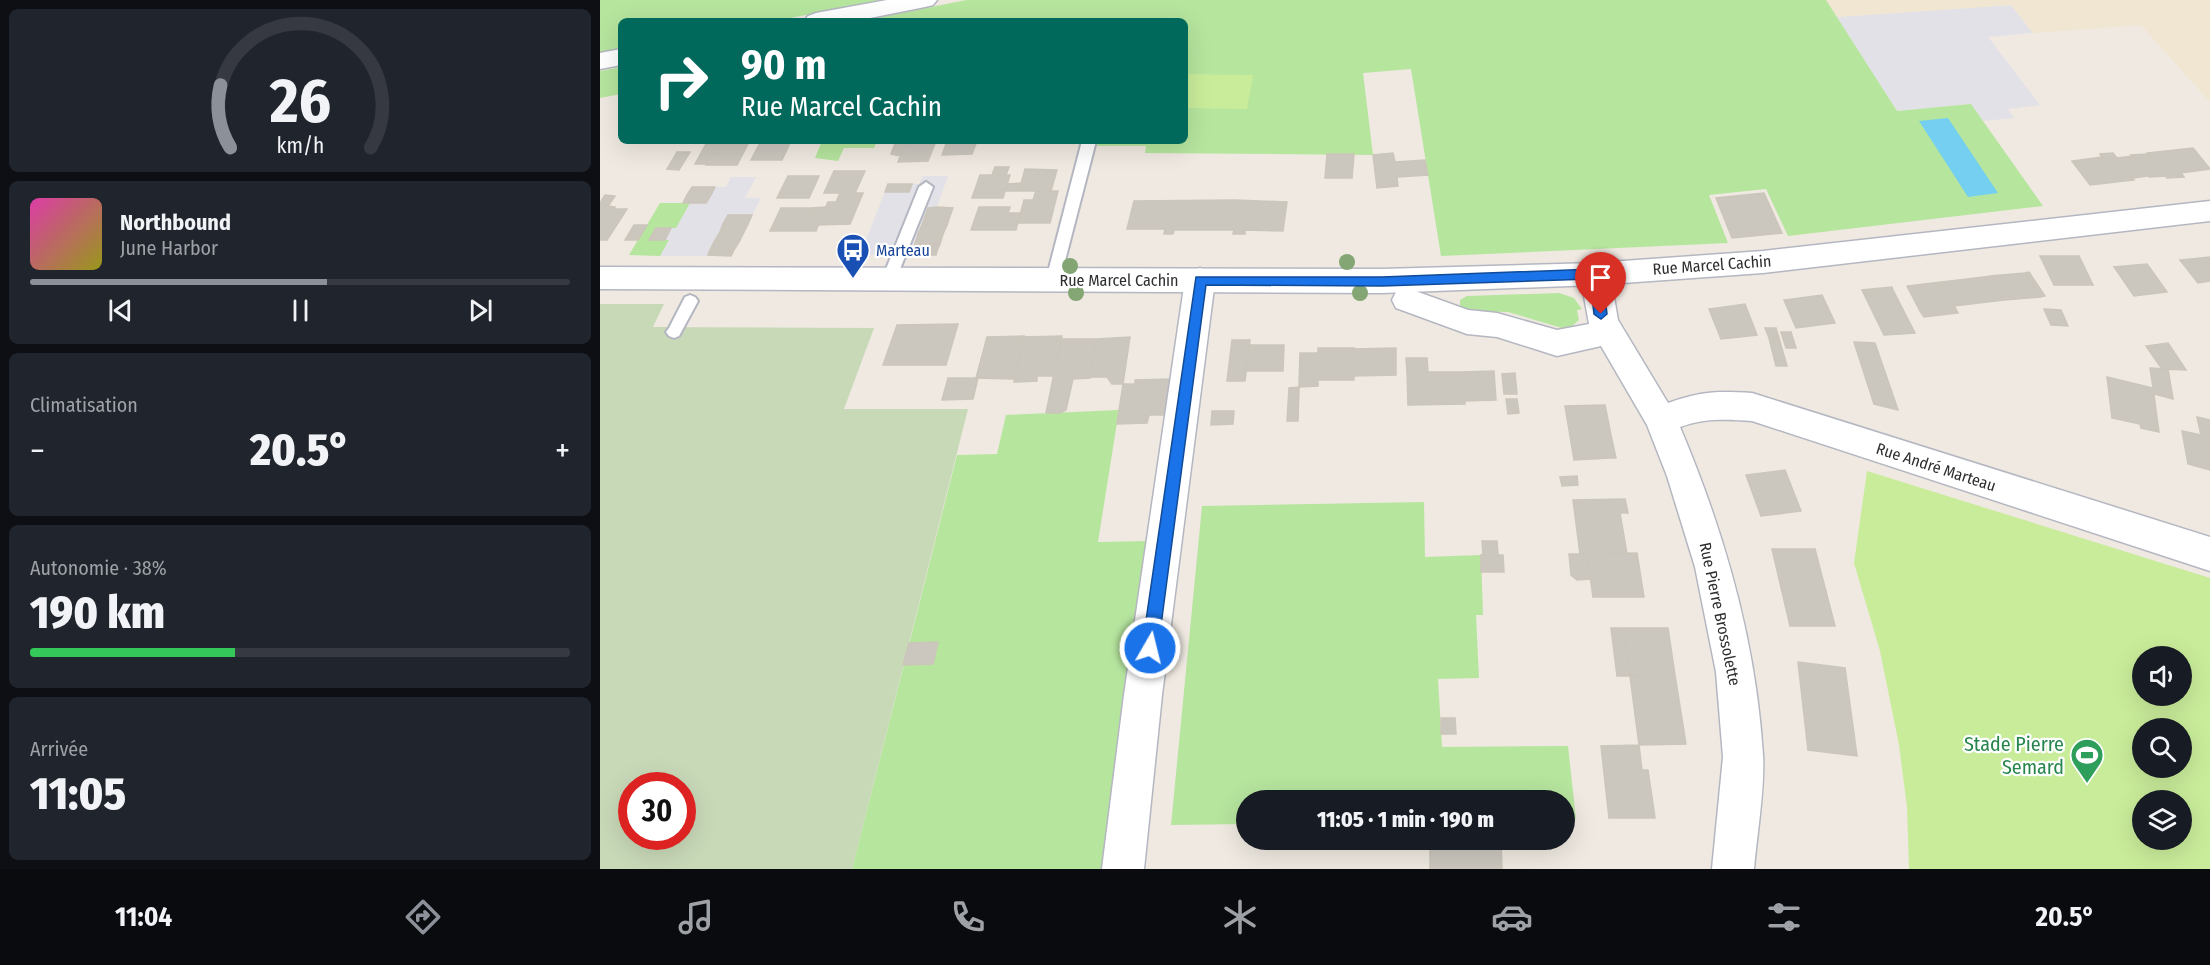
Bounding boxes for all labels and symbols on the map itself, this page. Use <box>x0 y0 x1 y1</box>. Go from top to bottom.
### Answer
bus stop icon: Marteau <box>835 232 871 279</box>
place label: Marteau <box>876 241 930 260</box>
street label: Rue Marcel Cachin <box>1652 251 1772 279</box>
pin <box>1575 252 1626 314</box>
street label: Rue Marcel Cachin <box>1059 271 1179 290</box>
street label: Rue André Marteau <box>1874 439 1998 495</box>
street label: Rue Pierre Brossolette <box>1696 541 1744 687</box>
position arrow <box>1118 616 1182 680</box>
place label: Stade Pierre Semard <box>1964 732 2064 779</box>
sports icon: Stade Pierre Semard <box>2069 737 2105 784</box>
speed limit sign: 30 <box>618 772 696 850</box>

